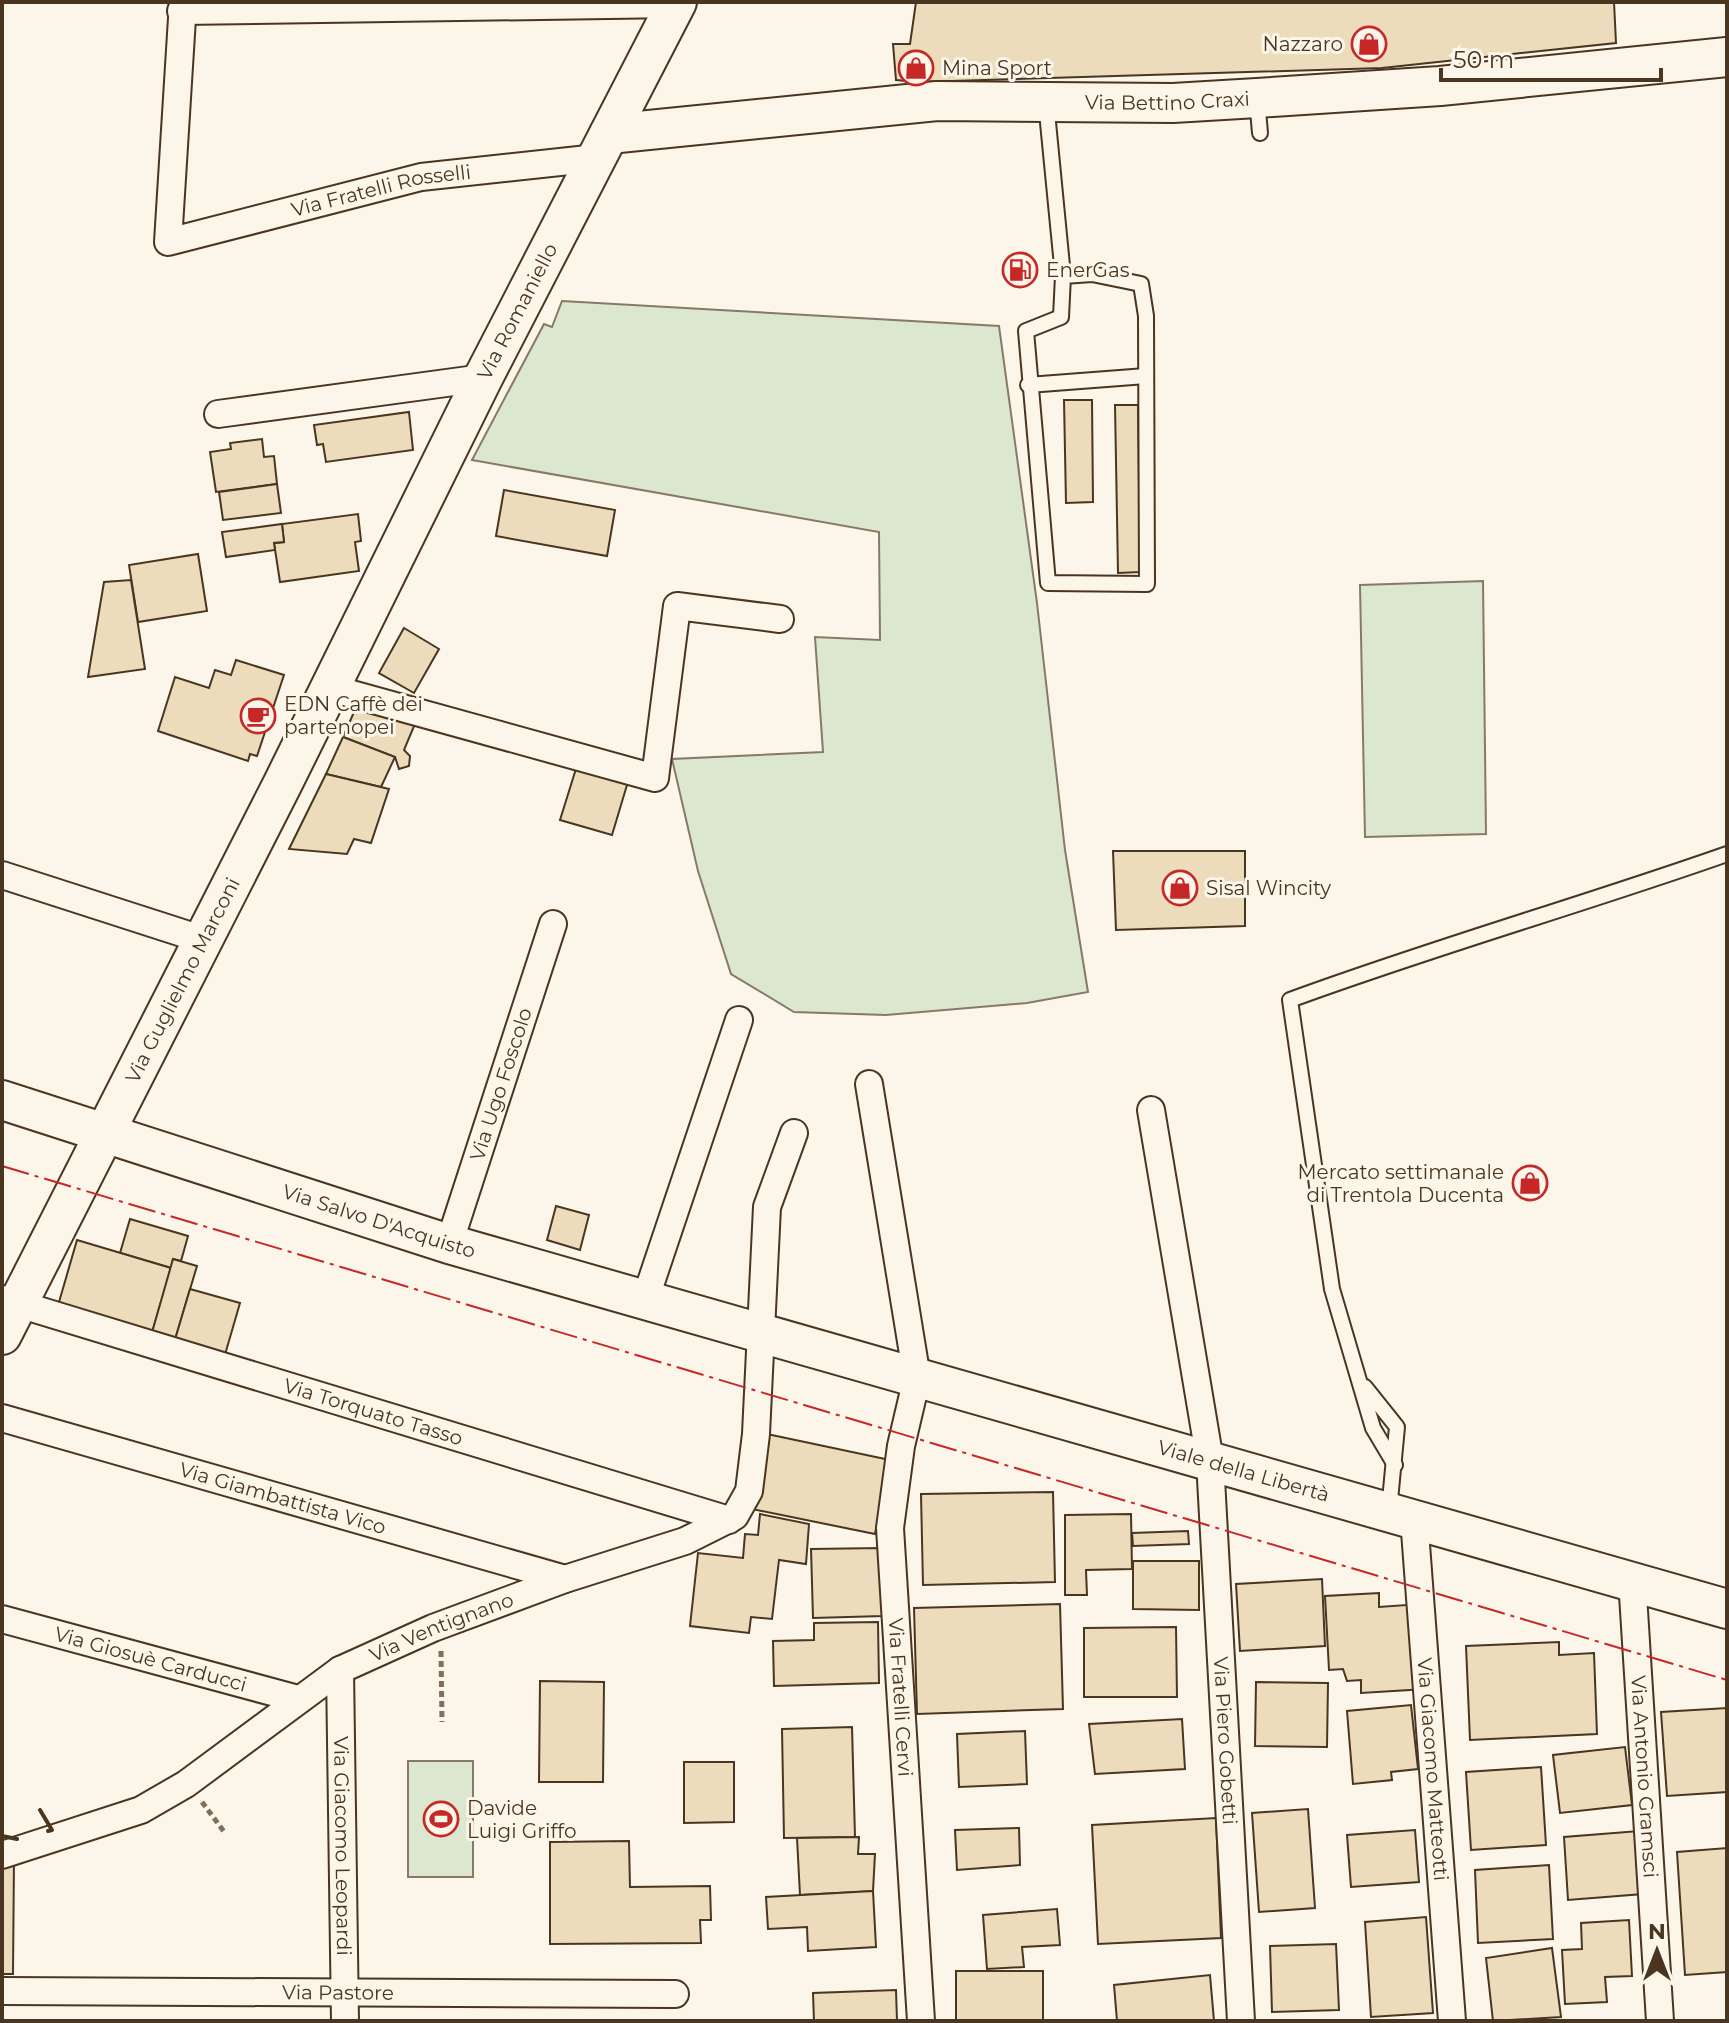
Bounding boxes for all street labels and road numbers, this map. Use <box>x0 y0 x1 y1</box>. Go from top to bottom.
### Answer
street label: Via Bettino Craxi <box>1085 86 1251 115</box>
street label: Via Fratelli Rosselli <box>289 160 472 222</box>
street label: Via Romaniello <box>472 239 563 384</box>
street label: Via Guglielmo Marconi <box>120 874 245 1087</box>
street label: Via Ugo Foscolo <box>465 1005 537 1164</box>
street label: Via Salvo D'Acquisto <box>280 1179 478 1263</box>
street label: Via Torquato Tasso <box>281 1373 466 1450</box>
street label: Viale della Libertà <box>1155 1435 1332 1507</box>
street label: Via Giambattista Vico <box>177 1457 389 1539</box>
street label: Via Ventignano <box>366 1587 517 1667</box>
street label: Via Fratelli Cervi <box>884 1617 918 1777</box>
street label: Via Giosuè Carducci <box>52 1622 249 1697</box>
street label: Via Piero Gobetti <box>1209 1656 1242 1825</box>
street label: Via Giacomo Matteotti <box>1413 1657 1453 1882</box>
street label: Via Antonio Gramsci <box>1626 1675 1663 1879</box>
street label: Via Giacomo Leopardi <box>329 1736 356 1956</box>
street label: Via Pastore <box>282 1980 394 2005</box>

